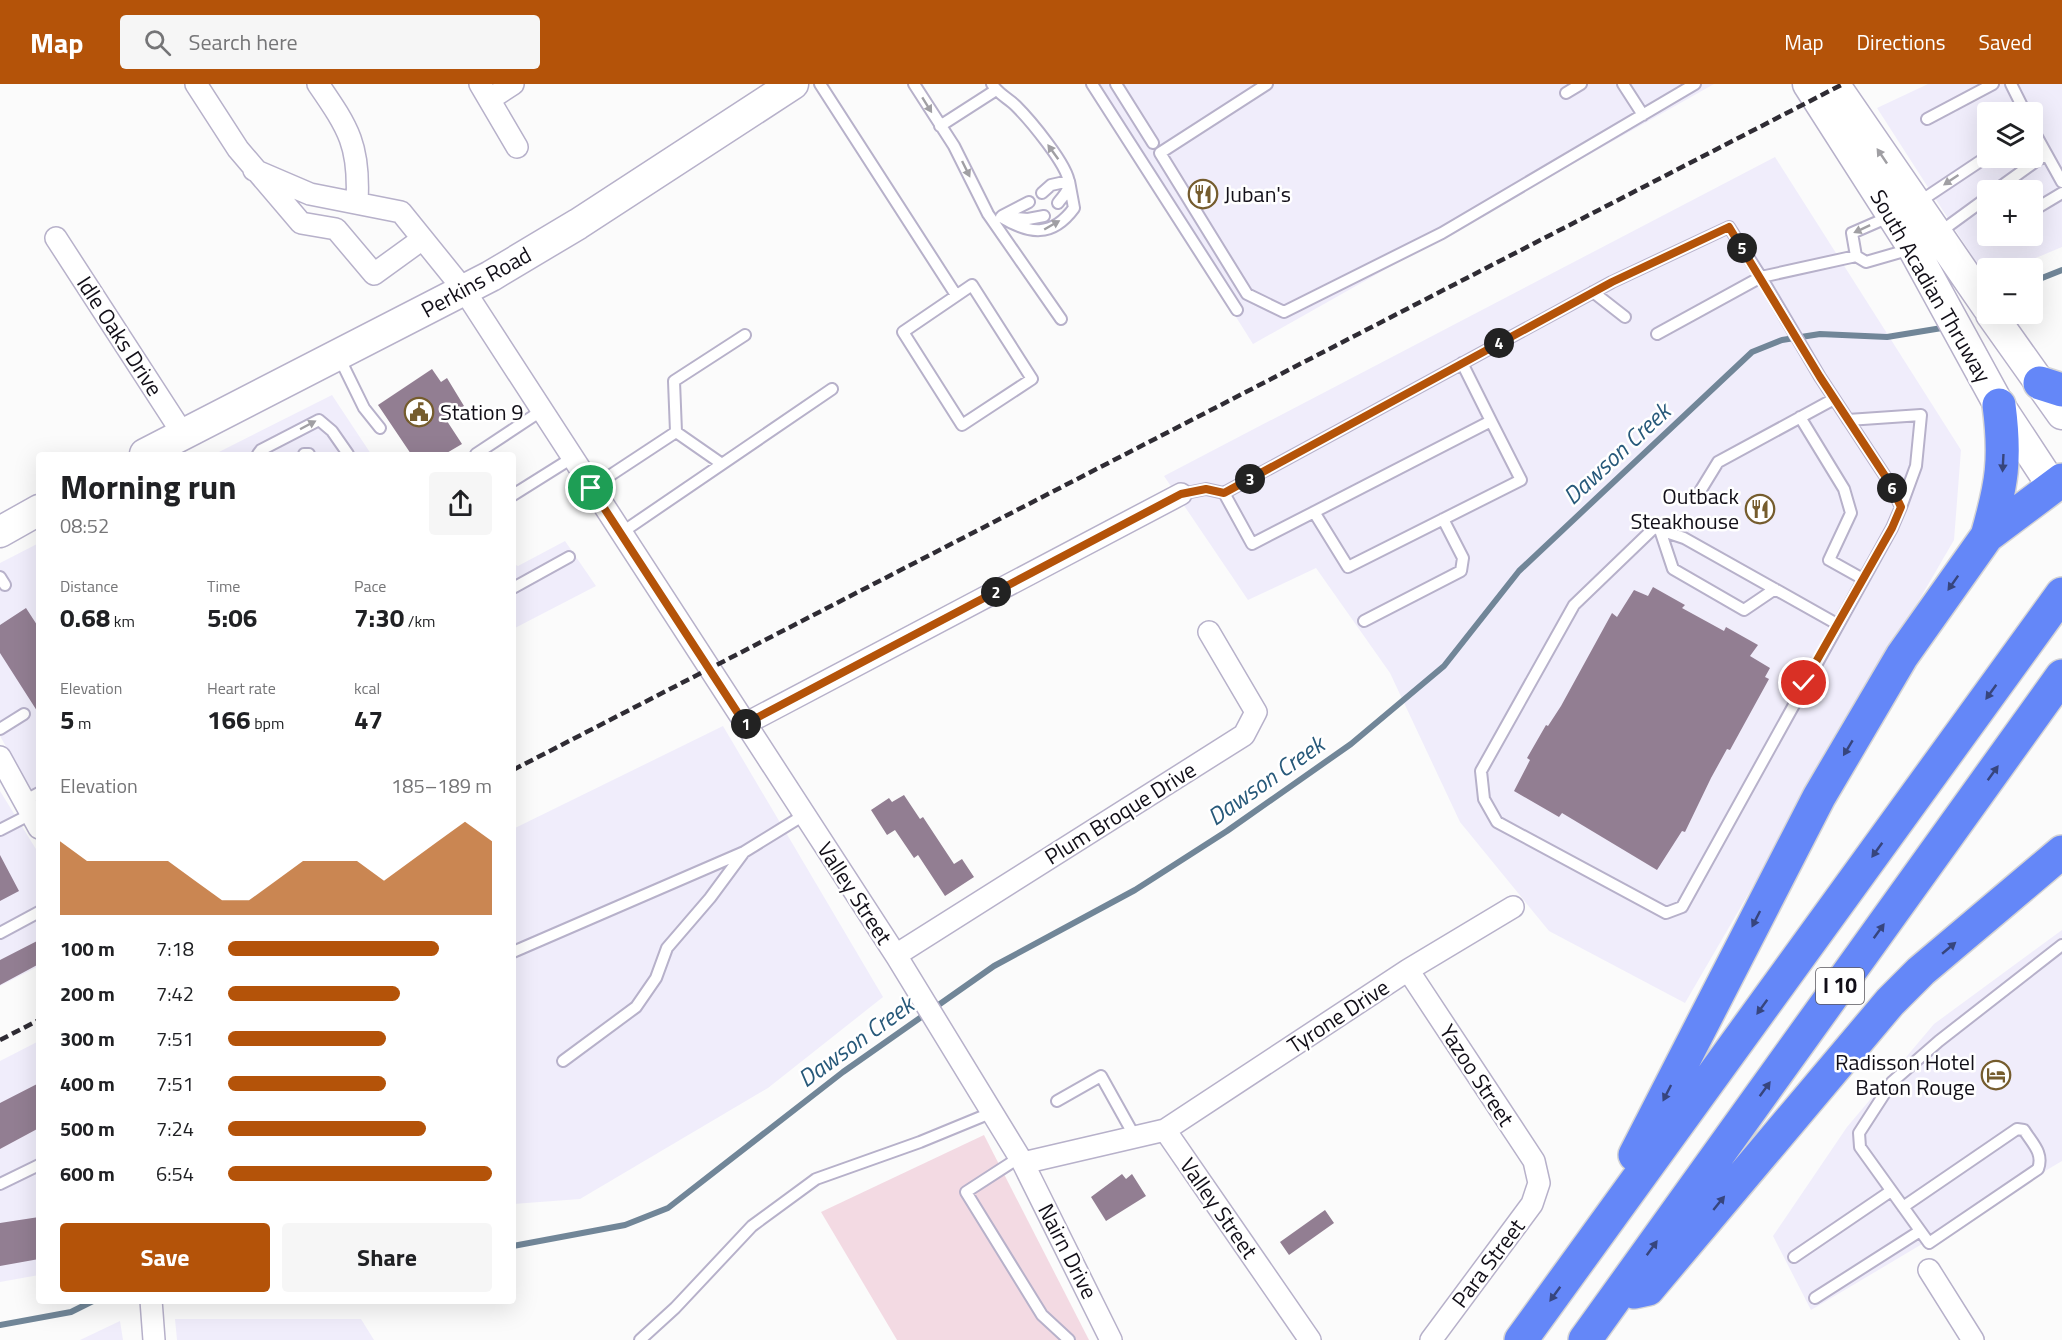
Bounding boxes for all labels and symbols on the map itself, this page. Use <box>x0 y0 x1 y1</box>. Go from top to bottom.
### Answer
one-way arrow <box>922 97 933 113</box>
one-way arrow <box>1047 145 1059 160</box>
one-way arrow <box>1877 148 1888 164</box>
one-way arrow <box>961 161 970 178</box>
one-way arrow <box>1944 174 1960 186</box>
place label: Juban's <box>1224 177 1291 211</box>
restaurant icon: Juban's <box>1187 178 1219 210</box>
street label: South Acadian Thruway <box>1862 183 2000 389</box>
one-way arrow <box>1044 220 1061 230</box>
one-way arrow <box>1853 224 1871 234</box>
pin: 5 <box>1727 233 1757 263</box>
street label: Perkins Road <box>415 238 537 326</box>
street label: Idle Oaks Drive <box>68 269 172 403</box>
pin: 4 <box>1484 328 1514 358</box>
water label: Dawson Creek <box>1554 392 1681 513</box>
place label: Station 9 <box>440 395 524 429</box>
public building icon: Station 9 <box>403 396 435 428</box>
one-way arrow <box>300 420 317 430</box>
one-way arrow <box>1998 453 2008 472</box>
pin <box>565 462 616 513</box>
pin: 3 <box>1235 464 1265 494</box>
pin: 6 <box>1877 473 1907 503</box>
place label: Outback Steakhouse <box>1630 479 1739 538</box>
restaurant icon: Outback Steakhouse <box>1744 493 1776 525</box>
one-way arrow <box>1948 575 1959 591</box>
pin: 2 <box>981 577 1011 607</box>
pin <box>1778 657 1829 708</box>
one-way arrow <box>1986 684 1998 699</box>
pin: 1 <box>731 709 761 739</box>
water label: Dawson Creek <box>1200 725 1334 834</box>
one-way arrow <box>1843 740 1854 756</box>
street label: Plum Broque Drive <box>1038 753 1202 873</box>
one-way arrow <box>1987 765 1999 781</box>
street label: Valley Street <box>809 835 901 951</box>
one-way arrow <box>1871 841 1883 857</box>
one-way arrow <box>1751 910 1761 928</box>
one-way arrow <box>1873 923 1885 939</box>
one-way arrow <box>1941 942 1956 955</box>
road number: I 10 <box>1816 968 1864 1004</box>
street label: Tyrone Drive <box>1280 970 1396 1062</box>
water label: Dawson Creek <box>790 985 924 1096</box>
one-way arrow <box>1757 1000 1769 1015</box>
street label: Yazoo Street <box>1431 1017 1523 1133</box>
place label: Radisson Hotel Baton Rouge <box>1835 1045 1975 1104</box>
hotel icon: Radisson Hotel Baton Rouge <box>1980 1059 2012 1091</box>
one-way arrow <box>1759 1082 1771 1097</box>
one-way arrow <box>1662 1084 1672 1101</box>
street label: Valley Street <box>1172 1151 1266 1266</box>
one-way arrow <box>1712 1195 1725 1211</box>
street label: Nairn Drive <box>1029 1197 1107 1305</box>
street label: Para Street <box>1443 1211 1533 1315</box>
one-way arrow <box>1646 1240 1658 1256</box>
one-way arrow <box>1549 1286 1561 1301</box>

